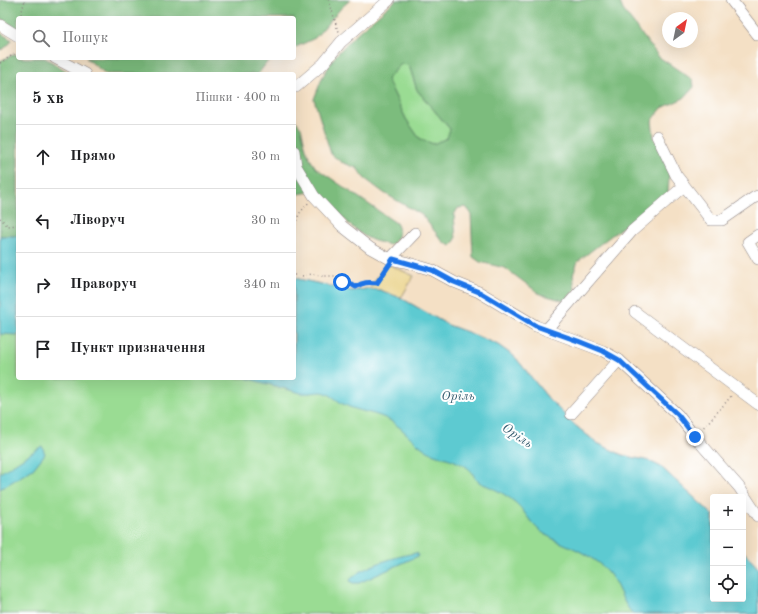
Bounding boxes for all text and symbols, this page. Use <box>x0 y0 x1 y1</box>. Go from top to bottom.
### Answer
north arrow <box>662 12 698 48</box>
search box <box>16 16 296 60</box>
icon: search <box>30 27 52 49</box>
text: Пошук <box>62 31 108 46</box>
text: 5 хв <box>32 90 64 107</box>
text: Пішки · 400 m <box>195 91 280 104</box>
icon: ahead <box>32 146 54 168</box>
text: Прямо <box>70 149 116 164</box>
text: 30 m <box>251 150 280 163</box>
icon: left <box>32 210 54 232</box>
text: Ліворуч <box>70 213 125 228</box>
text: 30 m <box>251 214 280 227</box>
route start <box>333 273 351 291</box>
icon: right <box>32 274 54 296</box>
text: Праворуч <box>70 277 137 292</box>
text: 340 m <box>243 278 280 291</box>
icon: arrive <box>32 338 54 360</box>
text: Пункт призначення <box>70 341 206 356</box>
water label: Орiль <box>441 390 475 403</box>
water label: Оріль <box>500 421 534 451</box>
route end <box>686 428 704 446</box>
map controls <box>710 494 746 602</box>
button: + <box>710 494 746 530</box>
button: − <box>710 530 746 566</box>
button: locate <box>710 566 746 602</box>

